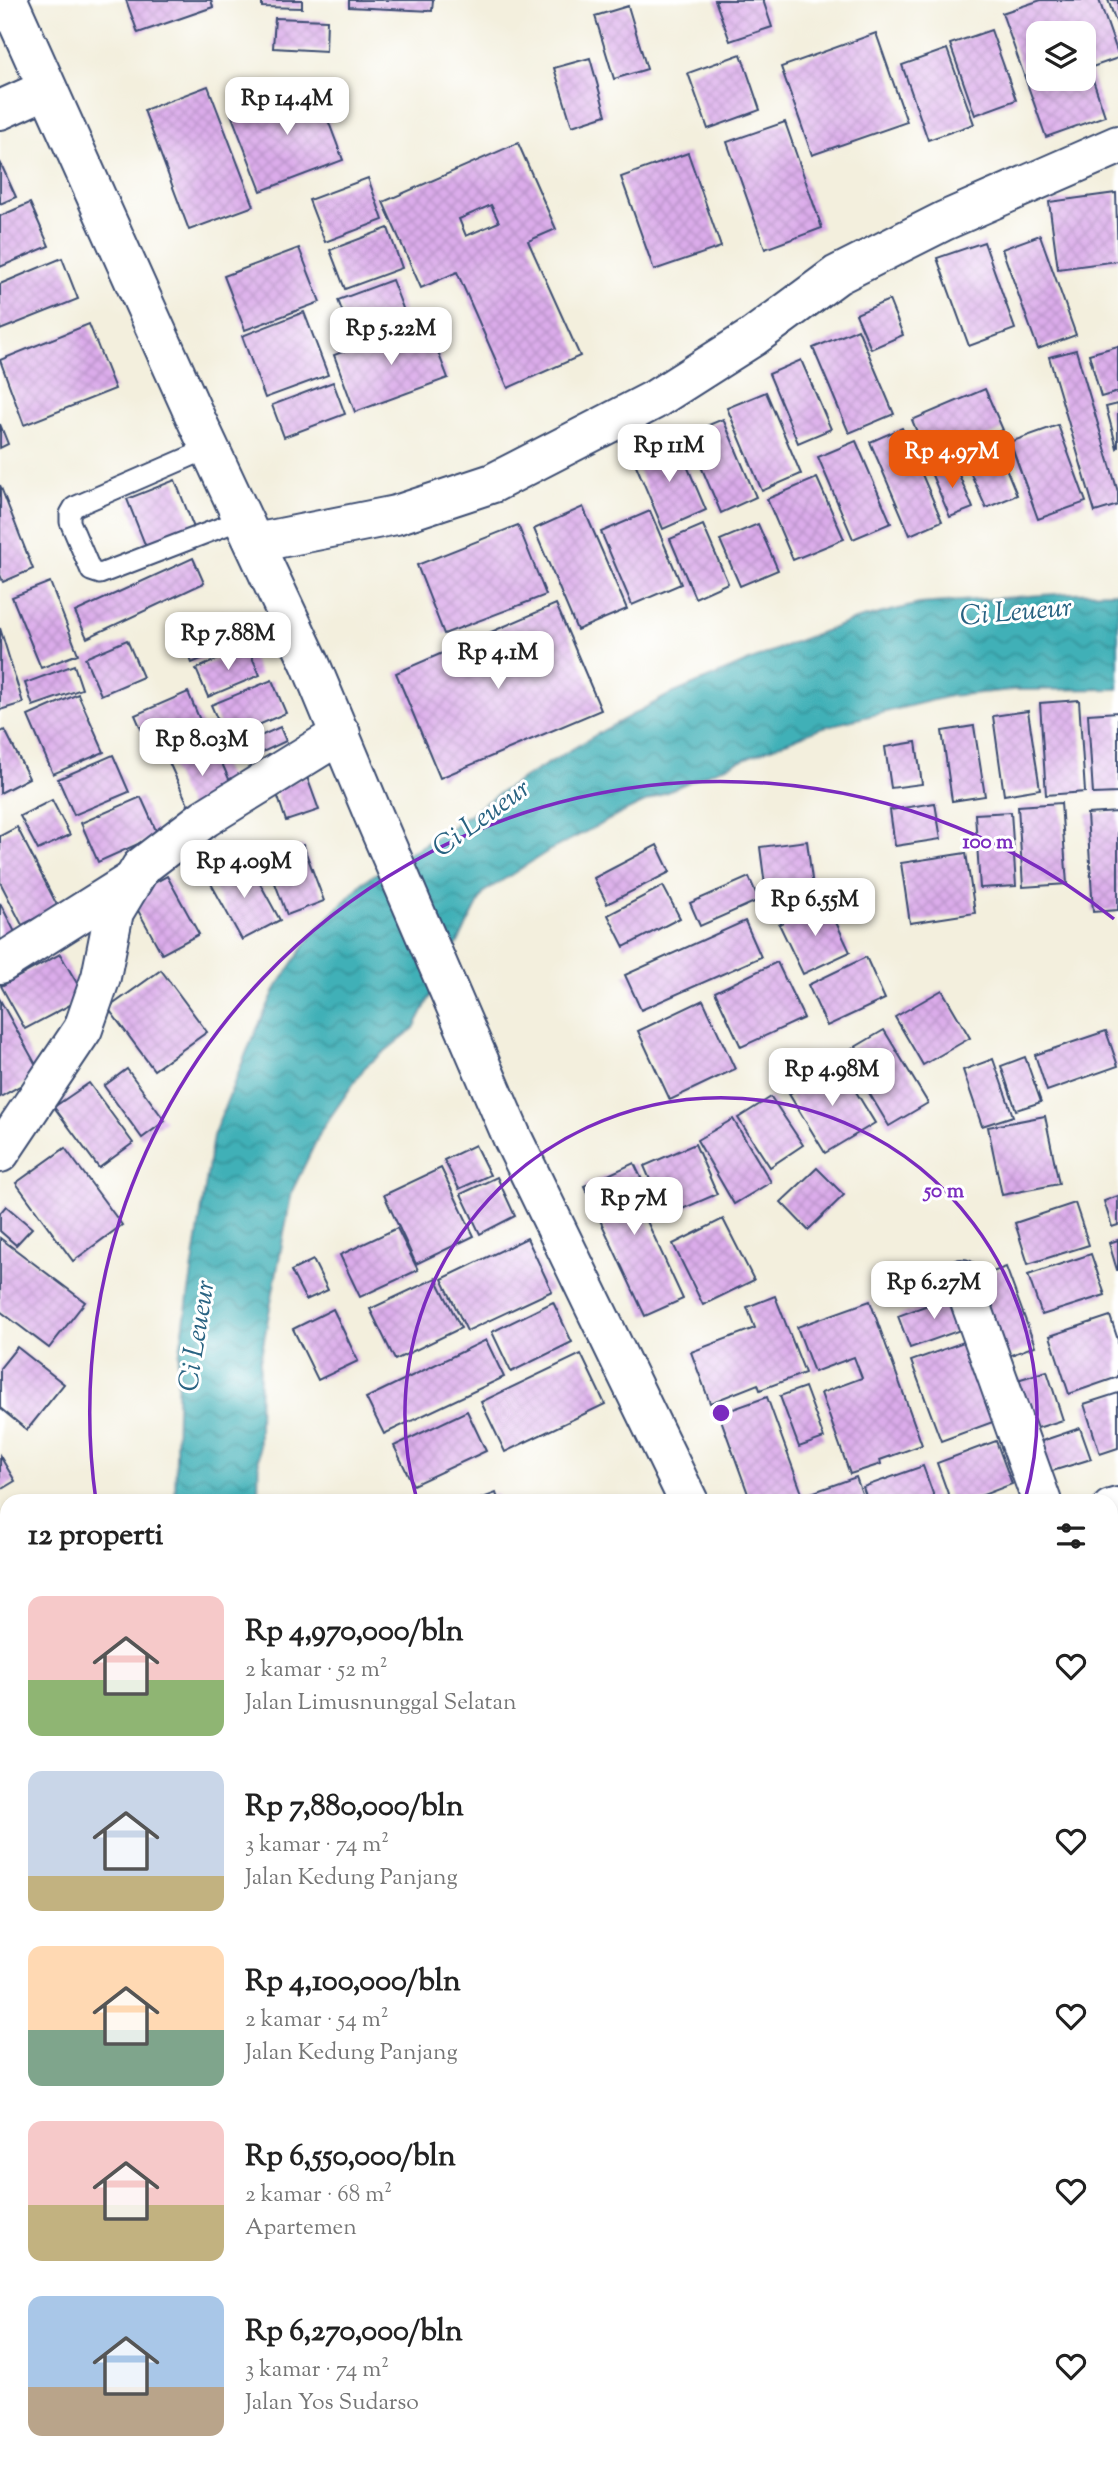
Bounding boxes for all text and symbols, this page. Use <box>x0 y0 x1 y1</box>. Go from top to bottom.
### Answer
map controls <box>1026 21 1096 91</box>
button: layers <box>1026 21 1096 91</box>
pin: Rp 14.4M <box>215 78 359 137</box>
text: Rp 14.4M <box>241 83 333 116</box>
pin: Rp 5.22M <box>319 308 463 367</box>
text: Rp 5.22M <box>346 313 436 346</box>
pin: Rp 11M <box>612 424 726 484</box>
text: Rp 11M <box>634 430 704 463</box>
pin: Rp 4.97M <box>880 430 1024 490</box>
text: Rp 4.97M <box>905 436 999 469</box>
water label: Ci Leueur <box>958 588 1074 638</box>
pin: Rp 7.88M <box>156 612 300 672</box>
text: Rp 7.88M <box>181 618 275 651</box>
pin: Rp 4.1M <box>433 632 563 691</box>
text: Rp 4.1M <box>458 637 538 670</box>
pin: Rp 8.03M <box>130 718 274 778</box>
text: Rp 8.03M <box>156 724 249 757</box>
water label: Ci Leueur <box>425 770 539 868</box>
text: 100 m <box>963 828 1014 858</box>
pin: Rp 4.09M <box>172 841 316 900</box>
text: Rp 4.09M <box>196 846 292 879</box>
pin: Rp 6.55M <box>743 878 887 938</box>
text: Rp 6.55M <box>771 884 859 917</box>
pin: Rp 4.98M <box>760 1048 904 1108</box>
text: Rp 4.98M <box>785 1054 879 1087</box>
text: 50 m <box>922 1177 965 1207</box>
pin: Rp 7M <box>585 1178 683 1237</box>
text: Rp 7M <box>601 1183 667 1216</box>
pin: Rp 6.27M <box>862 1262 1006 1321</box>
text: Rp 6.27M <box>887 1267 981 1300</box>
water label: Ci Leueur <box>169 1277 227 1395</box>
centre of rings <box>709 1401 733 1425</box>
text: 12 properti <box>28 1515 163 1558</box>
icon: filters <box>1052 1517 1090 1555</box>
text: Rp 4,970,000/bln <box>245 1611 464 1654</box>
icon: home <box>84 1624 168 1708</box>
icon: heart <box>1052 1647 1090 1685</box>
text: 2 kamar · 52 m² <box>245 1654 388 1687</box>
text: Jalan Limusnunggal Selatan <box>245 1687 517 1720</box>
text: Rp 7,880,000/bln <box>245 1786 464 1829</box>
icon: home <box>84 1799 168 1883</box>
icon: heart <box>1052 1822 1090 1860</box>
text: 3 kamar · 74 m² <box>245 1829 389 1862</box>
text: Jalan Kedung Panjang <box>245 1862 458 1895</box>
text: Rp 4,100,000/bln <box>245 1961 461 2004</box>
icon: home <box>84 1974 168 2058</box>
icon: heart <box>1052 1997 1090 2035</box>
text: 2 kamar · 54 m² <box>245 2004 388 2037</box>
text: Jalan Kedung Panjang <box>245 2037 458 2070</box>
text: Rp 6,550,000/bln <box>245 2136 456 2179</box>
icon: home <box>84 2149 168 2233</box>
icon: heart <box>1052 2172 1090 2210</box>
text: 2 kamar · 68 m² <box>245 2179 392 2212</box>
text: Apartemen <box>245 2212 357 2245</box>
text: Rp 6,270,000/bln <box>245 2311 463 2354</box>
icon: home <box>84 2324 168 2408</box>
icon: heart <box>1052 2347 1090 2385</box>
text: 3 kamar · 74 m² <box>245 2354 389 2387</box>
text: Jalan Yos Sudarso <box>245 2387 419 2420</box>

